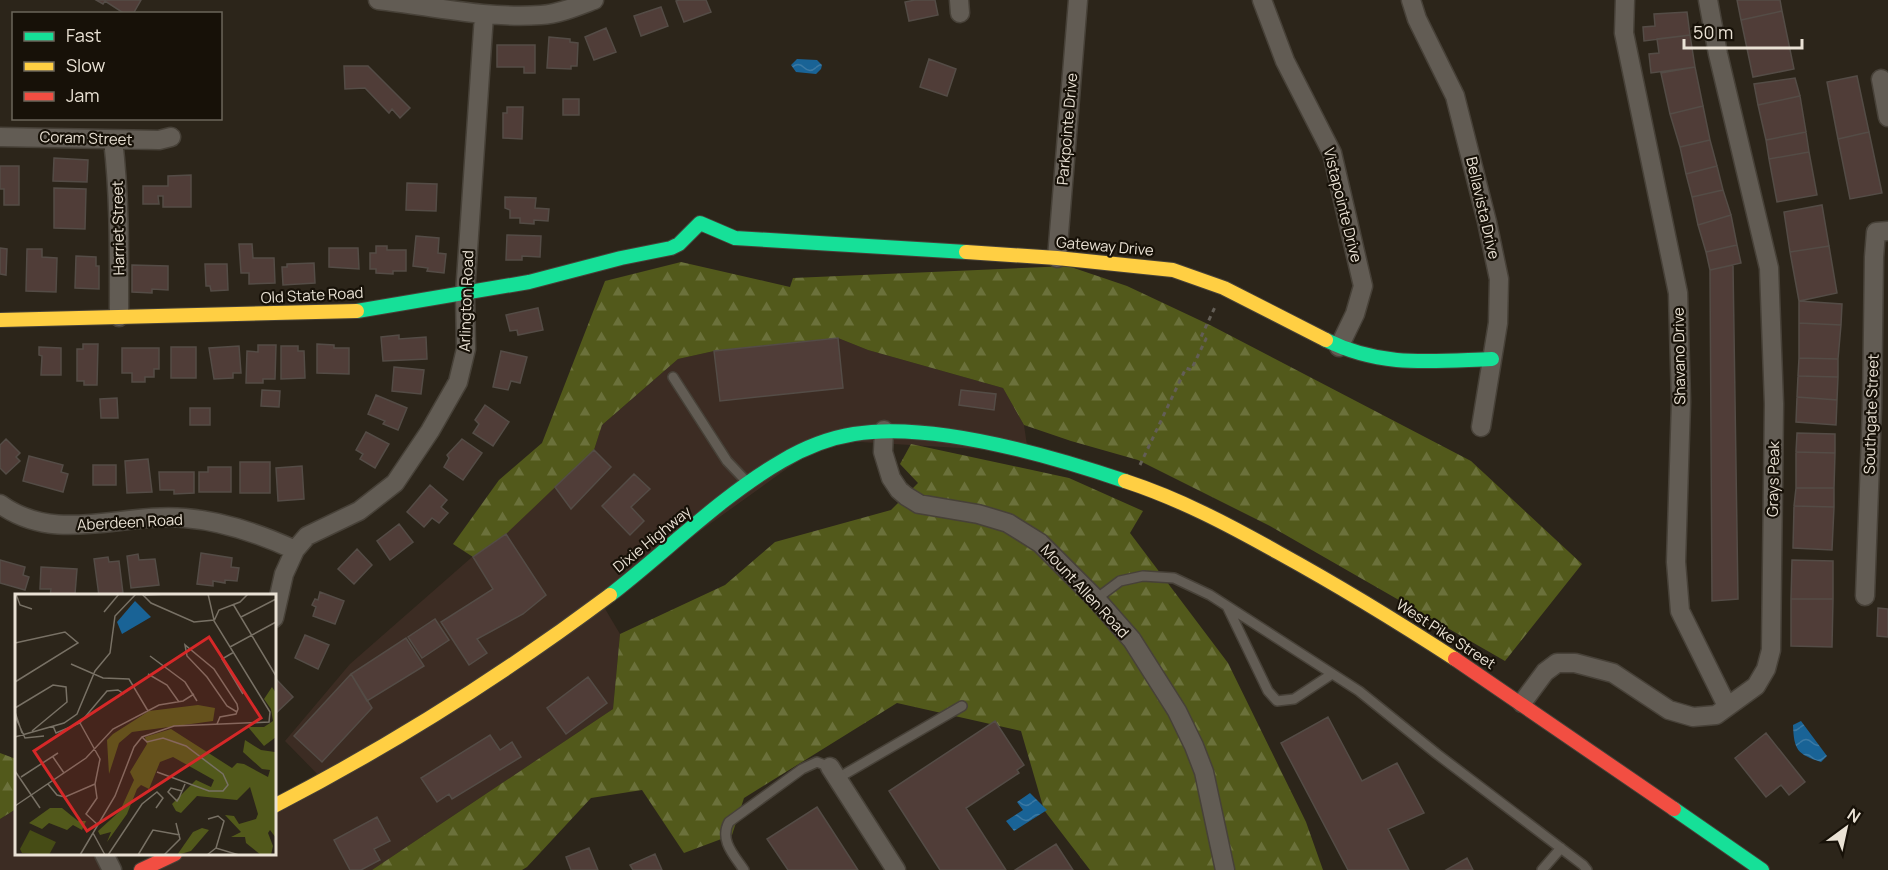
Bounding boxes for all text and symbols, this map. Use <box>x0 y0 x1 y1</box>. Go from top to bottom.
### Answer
legend <box>12 12 222 120</box>
scale bar <box>1684 12 1802 50</box>
text: 50 m <box>1693 20 1733 44</box>
text: Fast <box>66 23 101 47</box>
text: Slow <box>66 53 106 77</box>
street label: Parkpointe Drive <box>1052 72 1082 186</box>
text: Jam <box>66 83 100 107</box>
street label: Coram Street <box>39 126 133 150</box>
street label: Vistapointe Drive <box>1319 146 1367 265</box>
street label: Bellavista Drive <box>1461 155 1505 261</box>
street label: Harriet Street <box>107 180 129 276</box>
street label: Gateway Drive <box>1055 231 1155 261</box>
street label: Arlington Road <box>454 250 478 352</box>
street label: Old State Road <box>260 282 364 308</box>
street label: Shavano Drive <box>1668 307 1690 405</box>
street label: Southgate Street <box>1858 353 1884 475</box>
street label: Grays Peak <box>1762 440 1784 517</box>
street label: Dixie Highway <box>608 501 696 577</box>
street label: Aberdeen Road <box>76 509 184 535</box>
street label: Mount Allen Road <box>1036 540 1134 642</box>
inset map <box>15 594 276 855</box>
street label: West Pike Street <box>1392 594 1500 674</box>
north arrow <box>1816 798 1876 858</box>
text: N <box>1843 803 1865 828</box>

